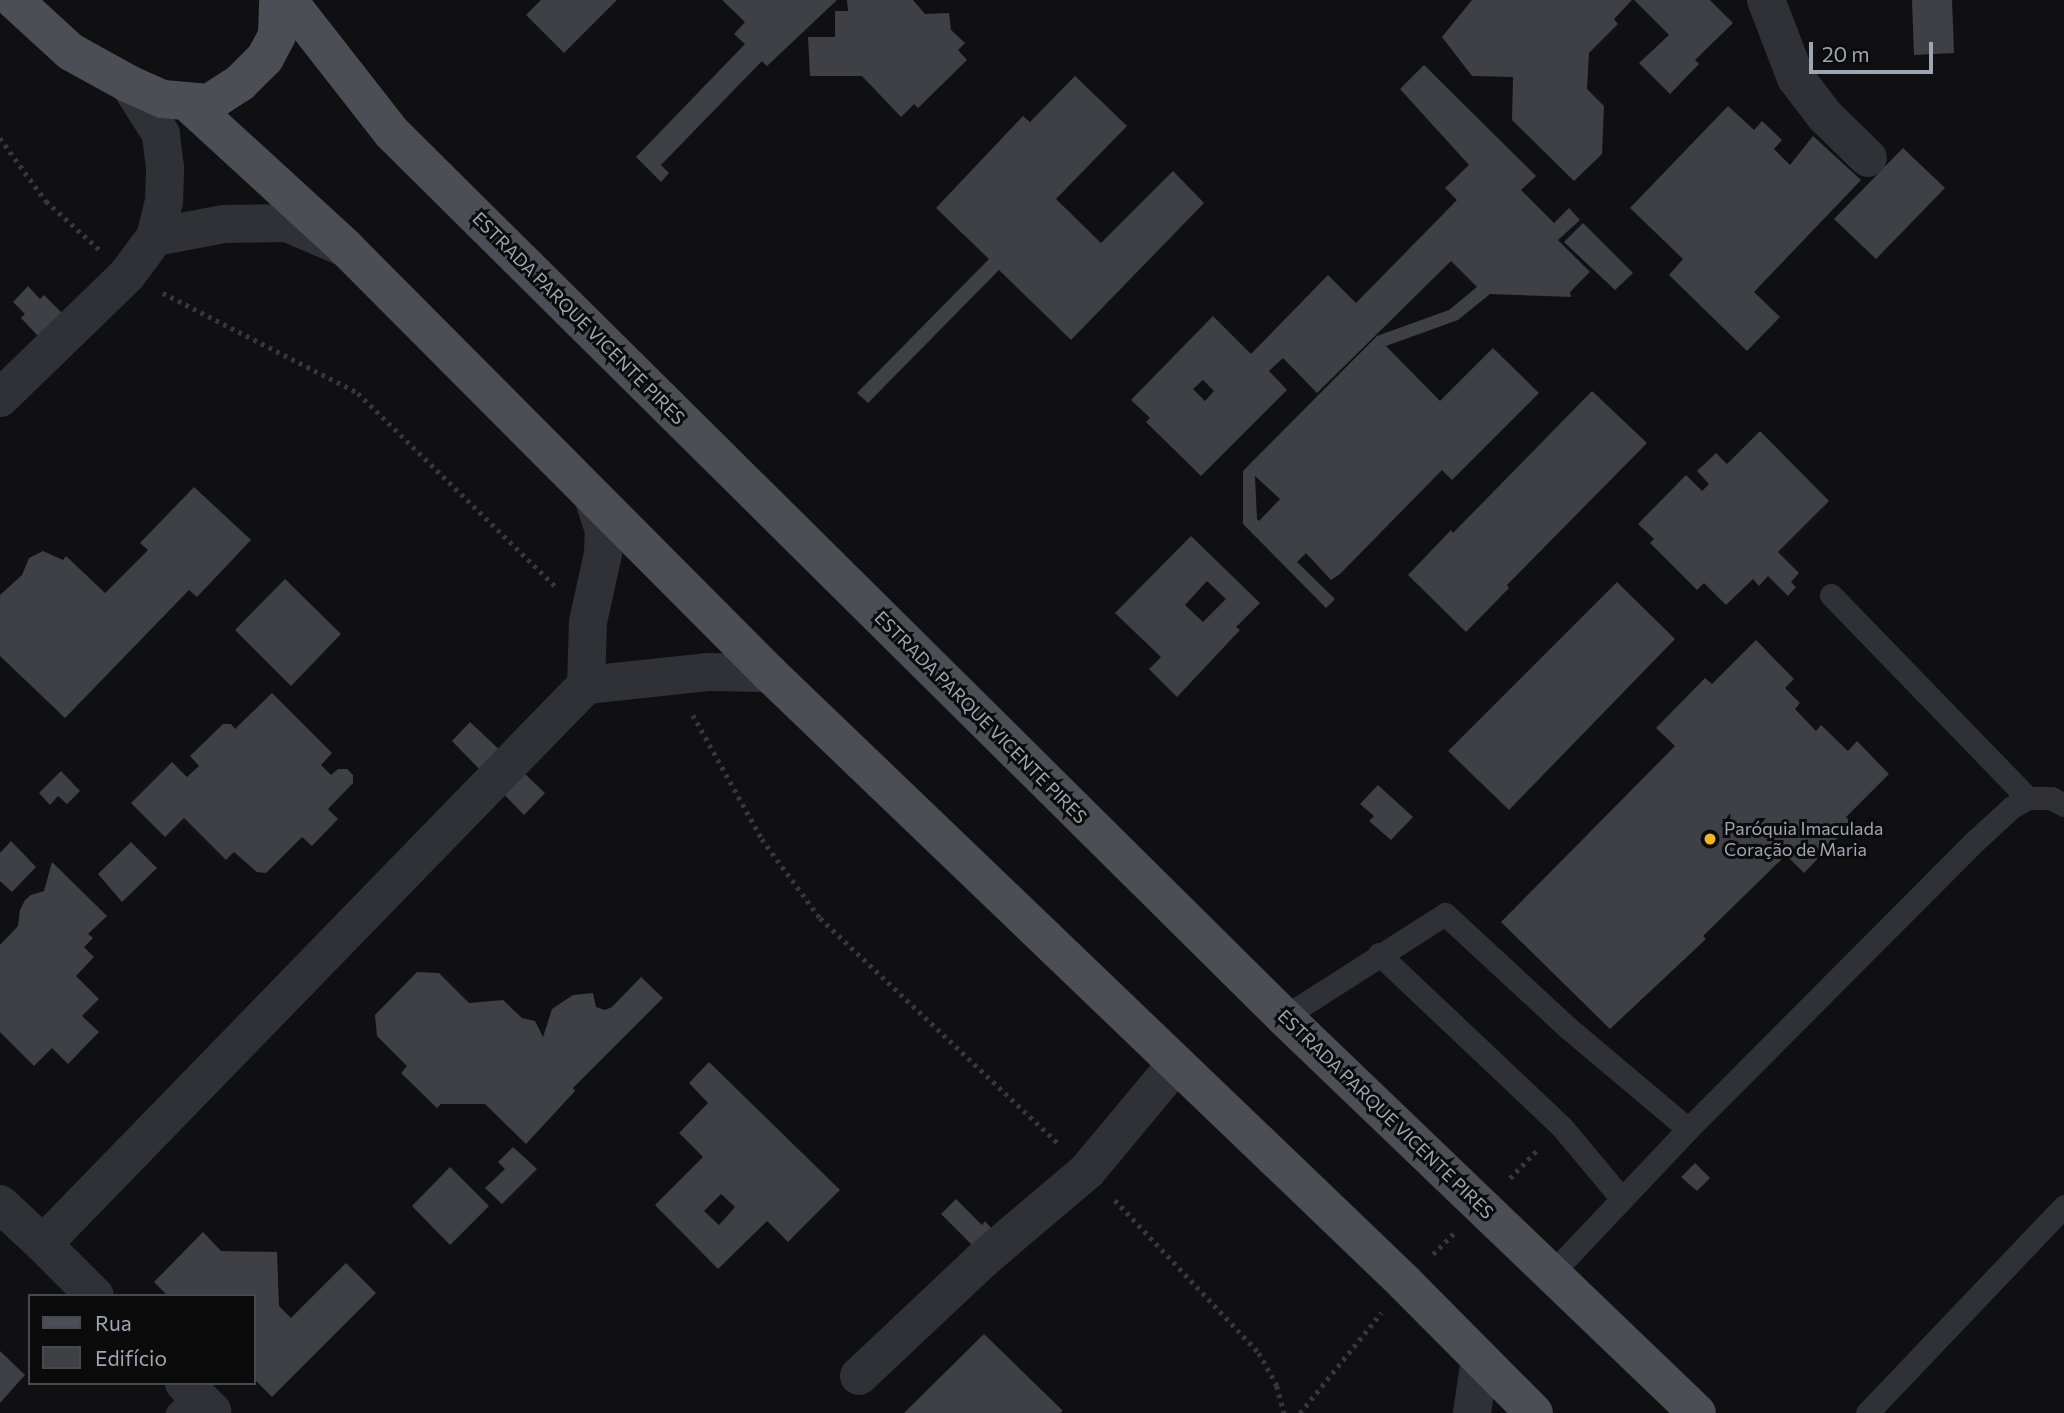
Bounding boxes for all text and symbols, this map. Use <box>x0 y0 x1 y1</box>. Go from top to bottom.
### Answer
scale bar <box>1812 28 1936 72</box>
text: 20 m <box>1822 41 1870 66</box>
street label: ESTRADA PARQUE VICENTE PIRES <box>468 207 690 429</box>
street label: ESTRADA PARQUE VICENTE PIRES <box>870 606 1092 828</box>
place label: Paróquia Imaculada Coração de Maria <box>1724 818 1883 860</box>
marker: Paróquia Imaculada Coração de Maria <box>1702 831 1718 847</box>
street label: ESTRADA PARQUE VICENTE PIRES <box>1274 1005 1498 1223</box>
legend <box>28 1294 256 1385</box>
text: Rua <box>95 1310 132 1335</box>
text: Edifício <box>95 1345 167 1370</box>

